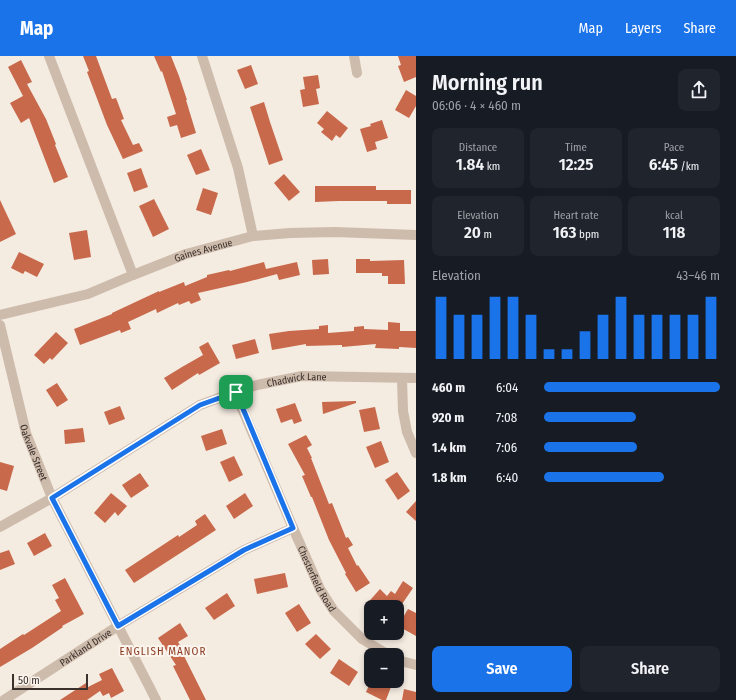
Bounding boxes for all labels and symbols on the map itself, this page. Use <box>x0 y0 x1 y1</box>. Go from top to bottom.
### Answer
street label: Gaines Avenue <box>173 237 234 265</box>
street label: Chadwick Lane <box>266 371 327 390</box>
pin <box>219 375 253 409</box>
street label: Oakvale Street <box>17 423 50 483</box>
street label: Chesterfield Road <box>295 544 338 614</box>
street label: Parkland Drive <box>58 627 114 669</box>
district label: ENGLISH MANOR <box>120 645 206 658</box>
scale bar <box>12 672 88 691</box>

